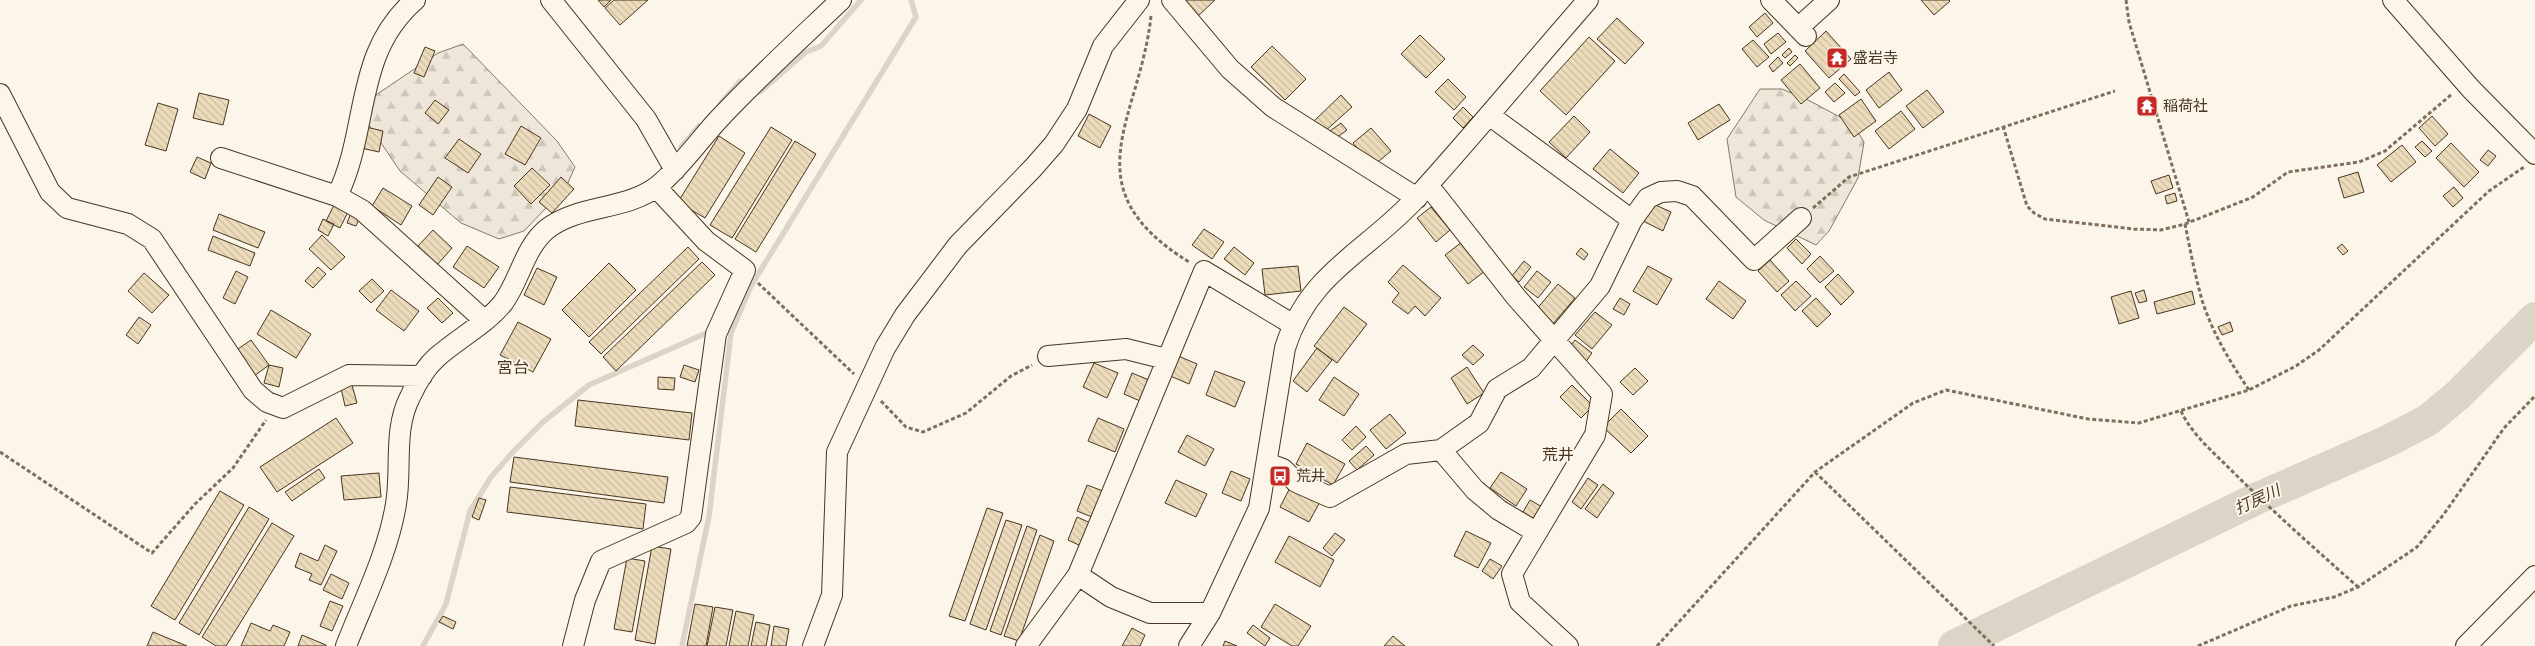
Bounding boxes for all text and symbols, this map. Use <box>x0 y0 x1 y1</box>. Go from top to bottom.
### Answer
temple icon: 盛岩寺 <box>1825 46 1849 70</box>
place label: 盛岩寺 <box>1853 49 1898 67</box>
temple icon: 稲荷社 <box>2135 94 2159 118</box>
place label: 稲荷社 <box>2163 97 2208 115</box>
district label: 宮台 <box>497 358 529 377</box>
district label: 荒井 <box>1542 445 1574 464</box>
bus stop icon: 荒井 <box>1268 464 1292 488</box>
place label: 荒井 <box>1296 467 1326 485</box>
water label: 打戻川 <box>2231 480 2285 518</box>

